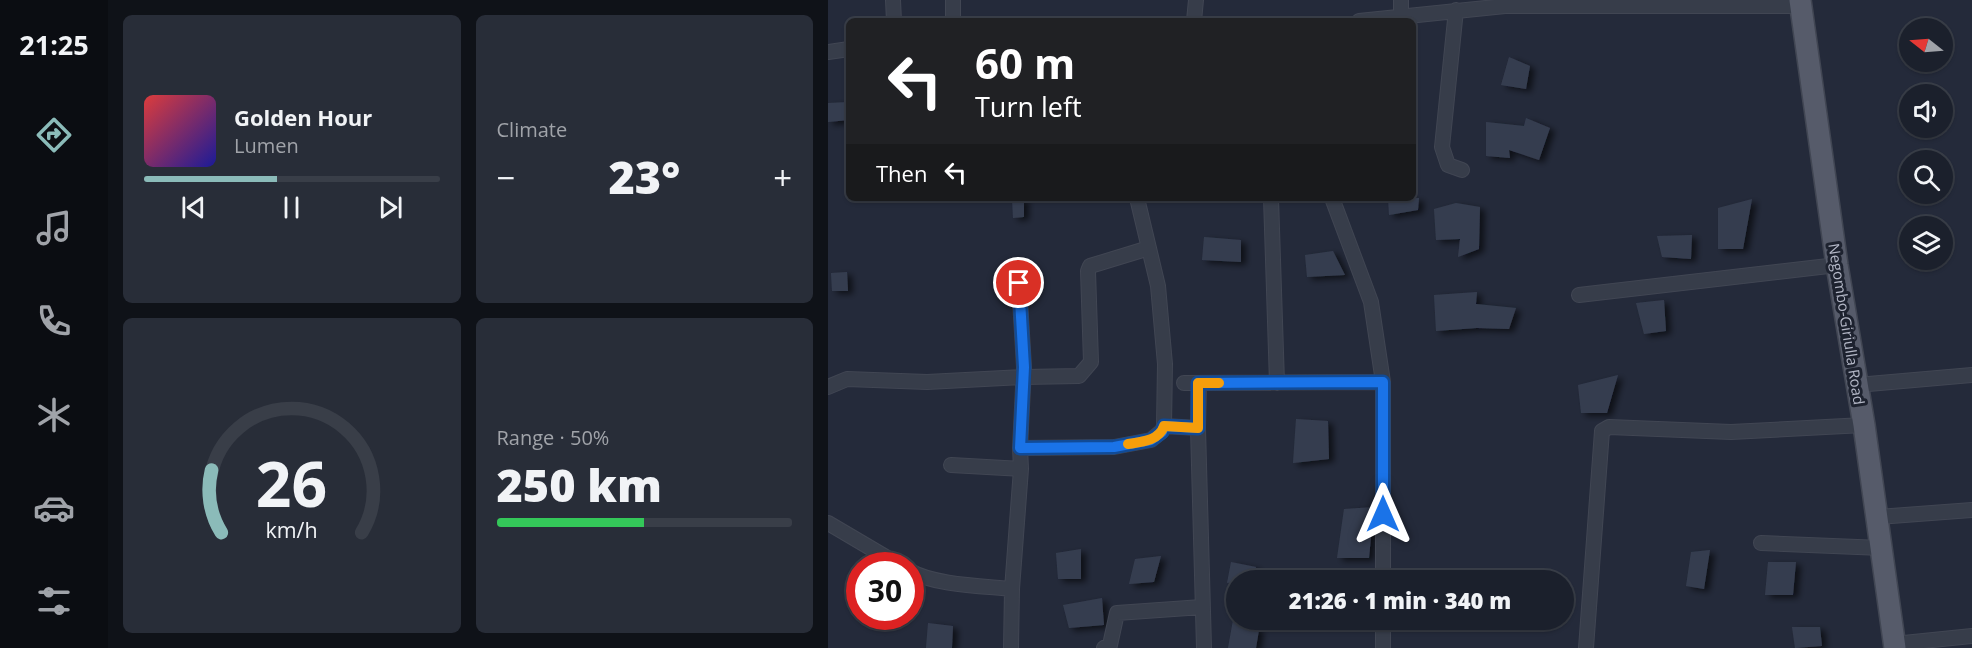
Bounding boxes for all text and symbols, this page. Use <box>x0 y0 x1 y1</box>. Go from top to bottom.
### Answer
north arrow <box>1899 18 1953 72</box>
map controls <box>1899 18 1953 270</box>
text: 21:25 <box>19 26 89 63</box>
text: 60 m <box>975 34 1075 91</box>
icon: left <box>876 42 954 120</box>
button: sound <box>1899 84 1953 138</box>
text: Turn left <box>975 88 1082 125</box>
text: Golden Hour <box>234 102 372 132</box>
icon: directions <box>33 114 75 156</box>
text: Climate <box>497 116 567 143</box>
text: Lumen <box>234 132 299 159</box>
text: 23° <box>608 146 680 207</box>
button: search <box>1899 150 1953 204</box>
text: − <box>497 155 515 200</box>
text: + <box>773 155 792 200</box>
icon: left <box>939 156 972 189</box>
text: Then <box>876 158 927 188</box>
icon: previous <box>177 191 210 224</box>
icon: pause <box>275 191 308 224</box>
icon: next <box>374 191 407 224</box>
icon: music <box>33 207 75 249</box>
button: layers <box>1899 216 1953 270</box>
street label: Negombo-Giriulla Road <box>1824 242 1870 406</box>
pin <box>993 257 1044 308</box>
icon: arrive <box>1002 266 1035 299</box>
icon: phone <box>33 300 75 342</box>
icon: climate <box>33 394 75 436</box>
text: Range · 50% <box>497 424 609 451</box>
text: 26 <box>256 440 327 525</box>
text: 250 km <box>497 454 662 515</box>
position arrow <box>1351 482 1415 546</box>
icon: car <box>33 487 75 529</box>
text: km/h <box>266 515 318 544</box>
speed limit sign: 30 <box>846 552 924 630</box>
icon: filters <box>33 580 75 622</box>
text: 21:26 · 1 min · 340 m <box>1289 585 1511 615</box>

